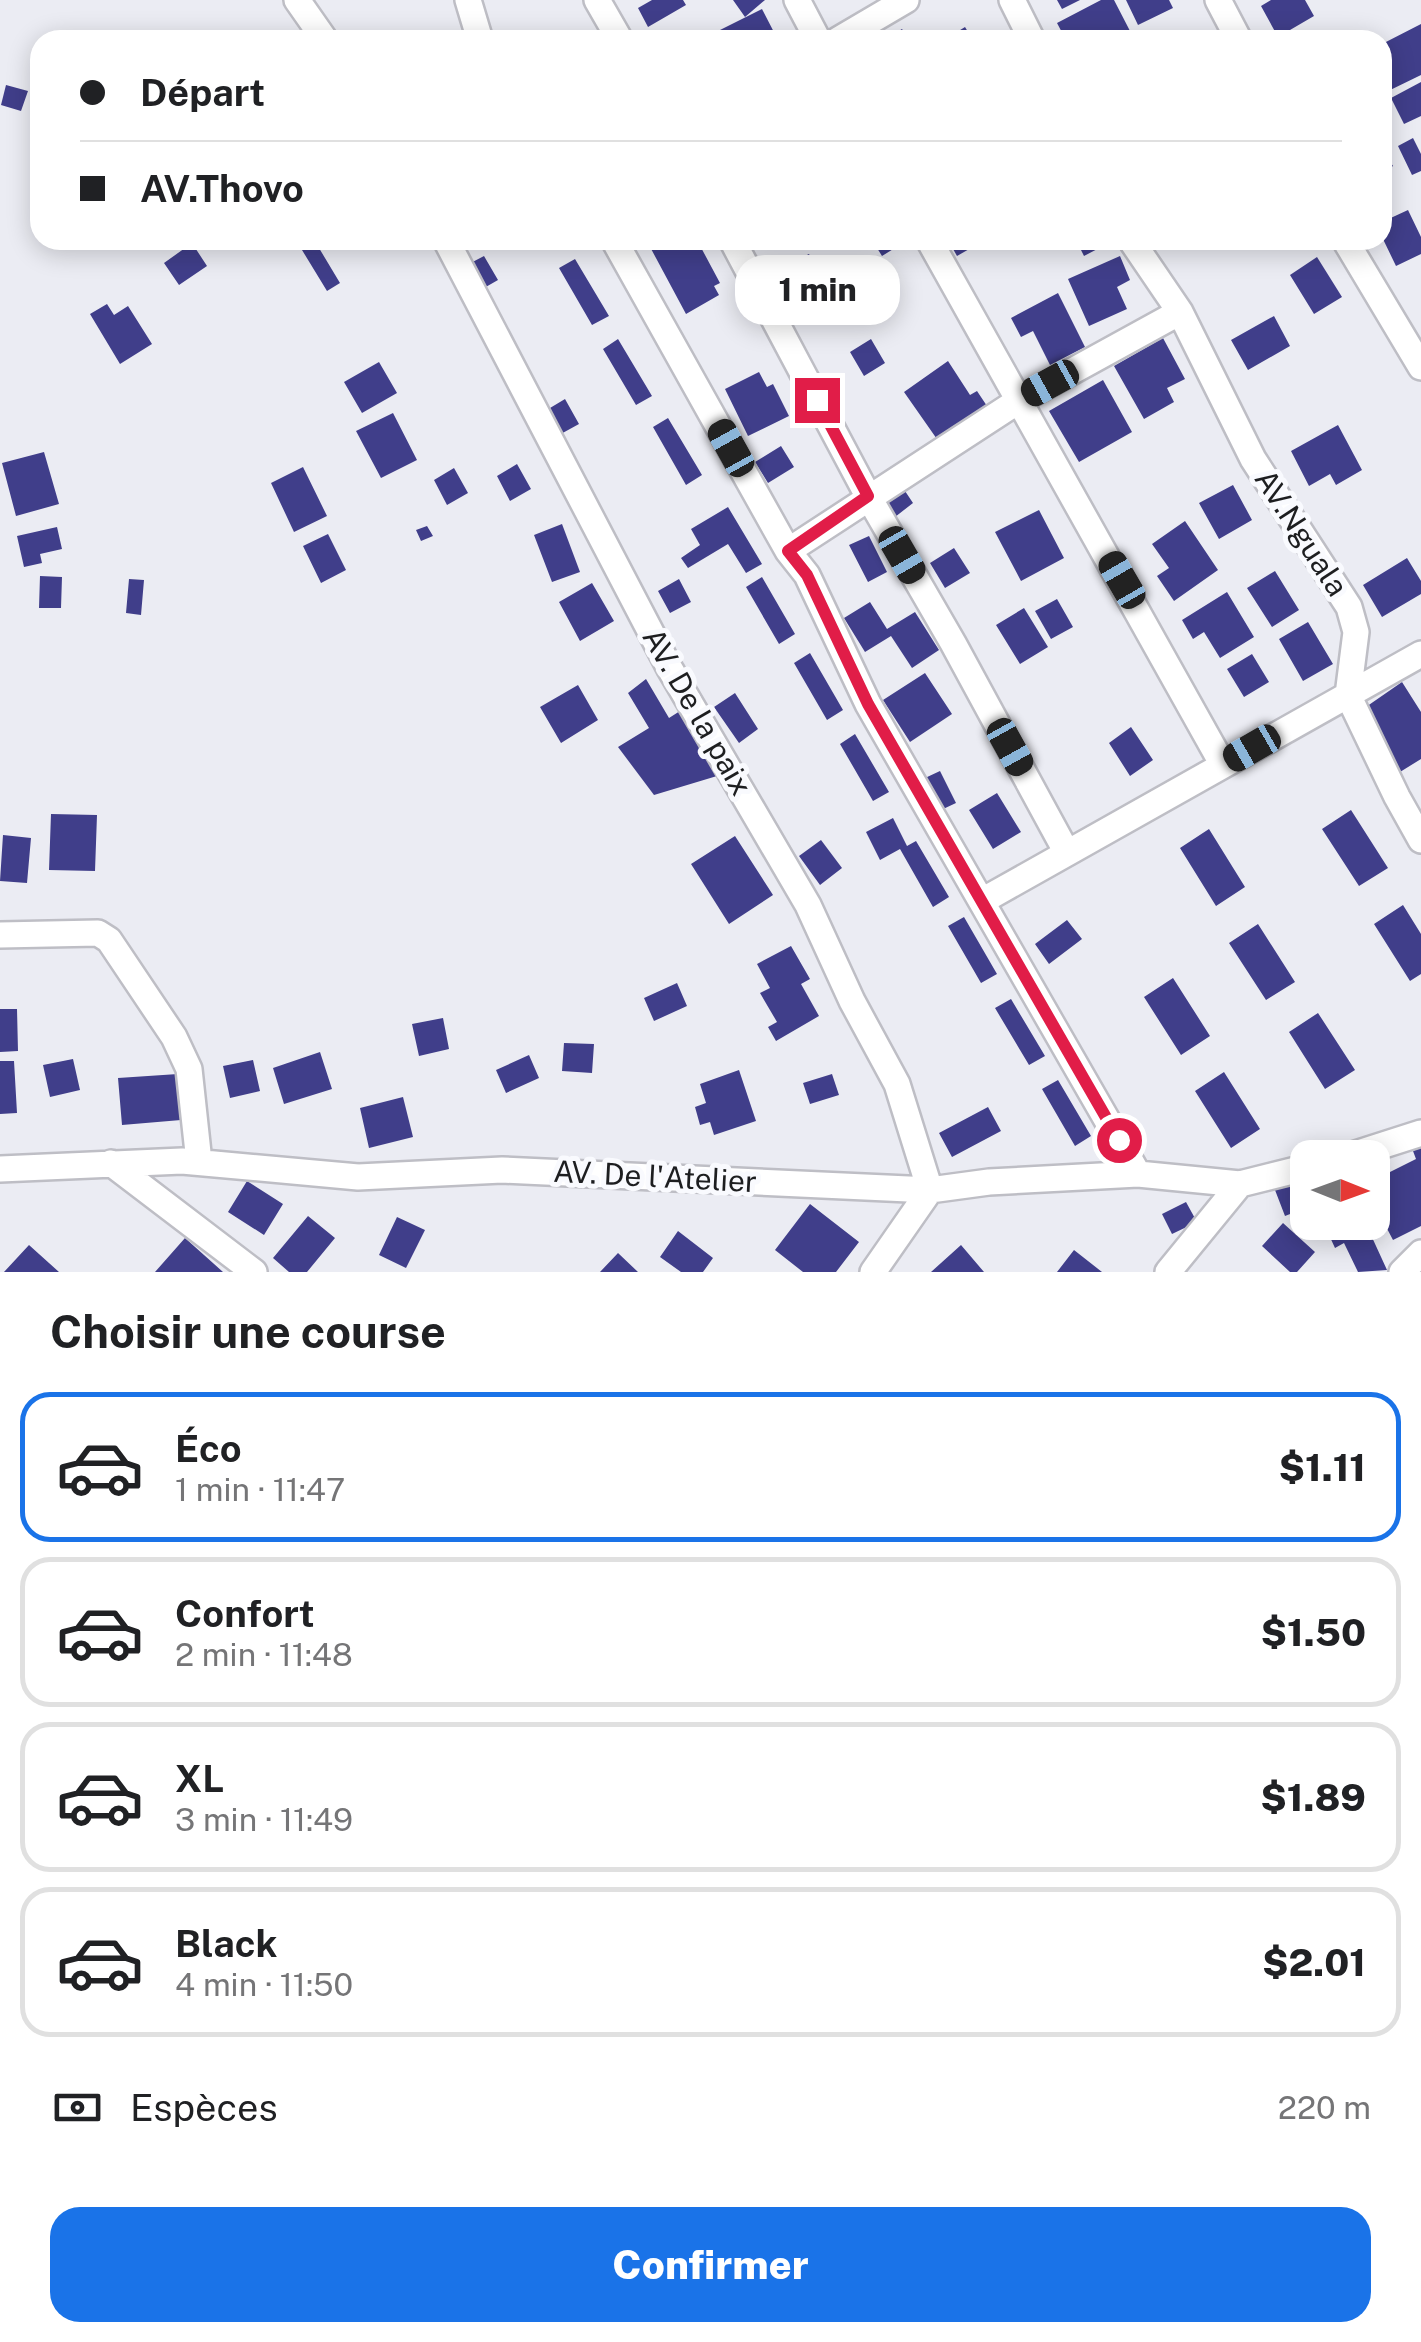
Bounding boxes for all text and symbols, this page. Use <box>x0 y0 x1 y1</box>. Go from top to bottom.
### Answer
text: Départ <box>140 70 265 115</box>
text: AV.Thovo <box>140 166 304 211</box>
callout: 1 min <box>734 255 900 325</box>
text: 1 min <box>778 271 857 308</box>
car <box>1016 355 1084 411</box>
route end <box>795 378 840 423</box>
car <box>703 414 759 482</box>
street label: AV.Nguala <box>1248 462 1356 603</box>
car <box>874 522 930 588</box>
car <box>1094 547 1150 613</box>
street label: AV. De la paix <box>636 622 760 801</box>
car <box>982 713 1038 781</box>
car <box>1219 720 1285 776</box>
route start <box>1097 1118 1142 1163</box>
north arrow <box>1290 1140 1390 1240</box>
map controls <box>1290 1140 1390 1240</box>
street label: AV. De l'Atelier <box>552 1153 758 1199</box>
text: Choisir une course <box>50 1305 446 1358</box>
icon: car <box>55 1422 145 1512</box>
text: Éco <box>175 1426 242 1471</box>
text: $1.11 <box>1279 1445 1366 1490</box>
text: 1 min · 11:47 <box>175 1471 345 1508</box>
icon: car <box>55 1587 145 1677</box>
text: Confort <box>175 1591 315 1636</box>
text: $1.50 <box>1261 1610 1366 1655</box>
text: 2 min · 11:48 <box>175 1636 353 1673</box>
icon: car <box>55 1752 145 1842</box>
text: XL <box>175 1756 224 1801</box>
text: $1.89 <box>1261 1775 1366 1820</box>
text: 3 min · 11:49 <box>175 1801 353 1838</box>
icon: car <box>55 1917 145 2007</box>
text: Black <box>175 1921 278 1966</box>
text: $2.01 <box>1262 1940 1366 1985</box>
text: 4 min · 11:50 <box>175 1966 353 2003</box>
icon: cash <box>50 2080 105 2135</box>
text: Espèces <box>130 2085 278 2130</box>
text: 220 m <box>1278 2089 1371 2126</box>
button: Confirmer <box>50 2207 1371 2322</box>

